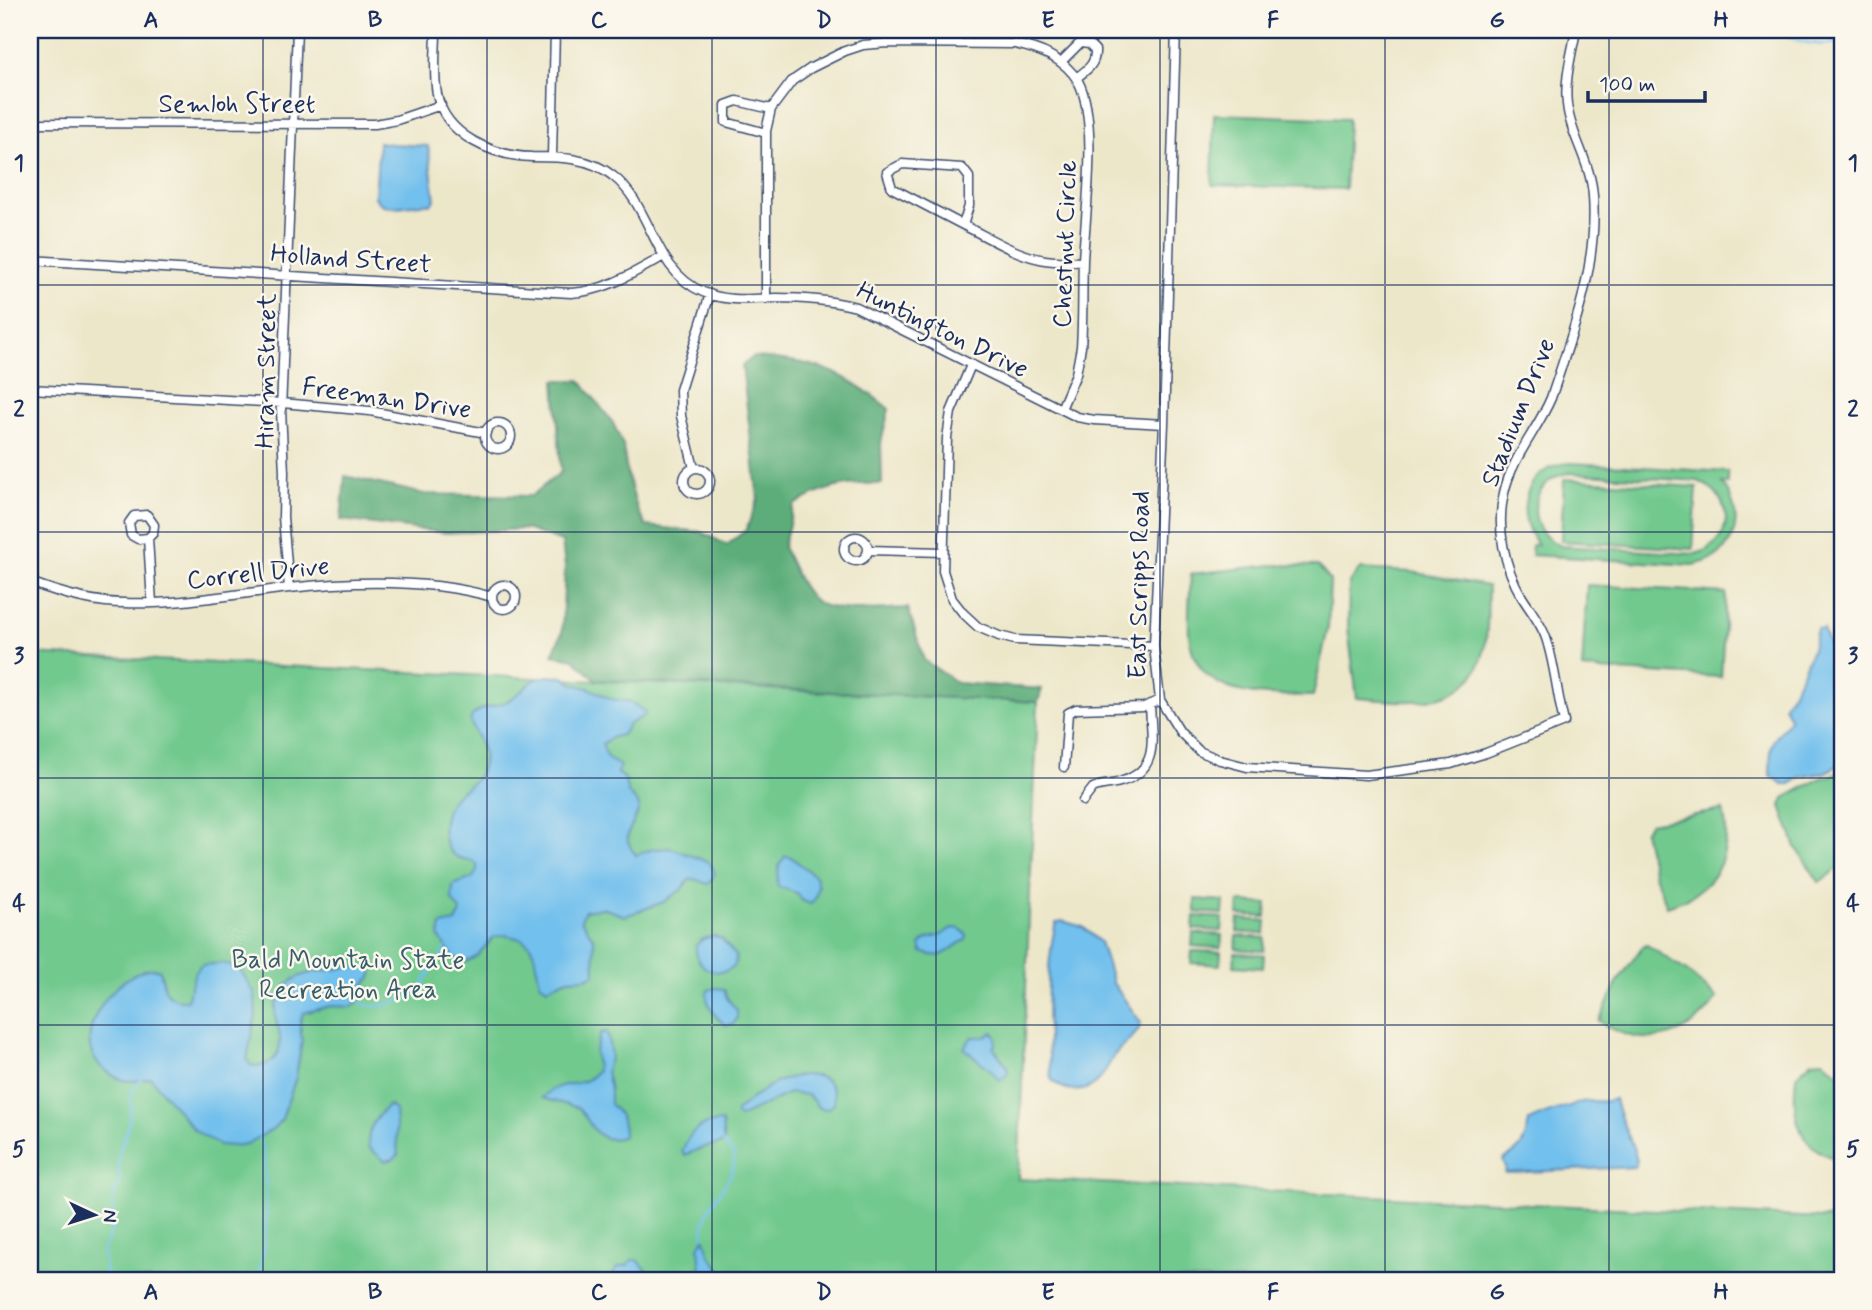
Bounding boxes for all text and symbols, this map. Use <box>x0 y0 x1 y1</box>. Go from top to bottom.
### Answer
text: A <box>143 6 159 36</box>
text: B <box>368 6 383 36</box>
text: C <box>591 6 608 36</box>
text: D <box>816 6 832 36</box>
text: E <box>1041 6 1055 36</box>
text: F <box>1267 6 1279 36</box>
text: G <box>1489 6 1505 36</box>
text: H <box>1713 6 1729 36</box>
scale bar <box>1588 60 1706 104</box>
text: 100 m <box>1599 71 1655 99</box>
street label: Semloh Street <box>158 88 316 122</box>
text: 1 <box>14 149 24 179</box>
text: 1 <box>1848 149 1858 179</box>
street label: Chestnut Circle <box>1046 160 1086 329</box>
street label: Holland Street <box>269 237 432 283</box>
street label: Huntington Drive <box>849 274 1034 390</box>
street label: Hiram Street <box>249 293 285 449</box>
street label: Stadium Drive <box>1474 333 1564 492</box>
street label: Freeman Drive <box>300 370 473 428</box>
text: 2 <box>13 395 25 425</box>
text: 2 <box>1847 395 1859 425</box>
street label: East Scripps Road <box>1121 491 1159 680</box>
street label: Correll Drive <box>185 550 331 598</box>
text: 3 <box>14 642 25 672</box>
text: 3 <box>1848 642 1859 672</box>
text: 4 <box>12 889 26 919</box>
text: 4 <box>1846 889 1860 919</box>
park label: Bald Mountain State Recreation Area <box>232 944 464 1008</box>
text: 5 <box>12 1135 26 1165</box>
text: 5 <box>1846 1135 1860 1165</box>
north arrow <box>60 1180 130 1250</box>
text: N <box>97 1209 122 1223</box>
text: A <box>143 1278 159 1308</box>
text: B <box>368 1278 383 1308</box>
text: C <box>591 1278 608 1308</box>
text: D <box>816 1278 832 1308</box>
text: E <box>1041 1278 1055 1308</box>
text: F <box>1267 1278 1279 1308</box>
text: G <box>1489 1278 1505 1308</box>
text: H <box>1713 1278 1729 1308</box>

